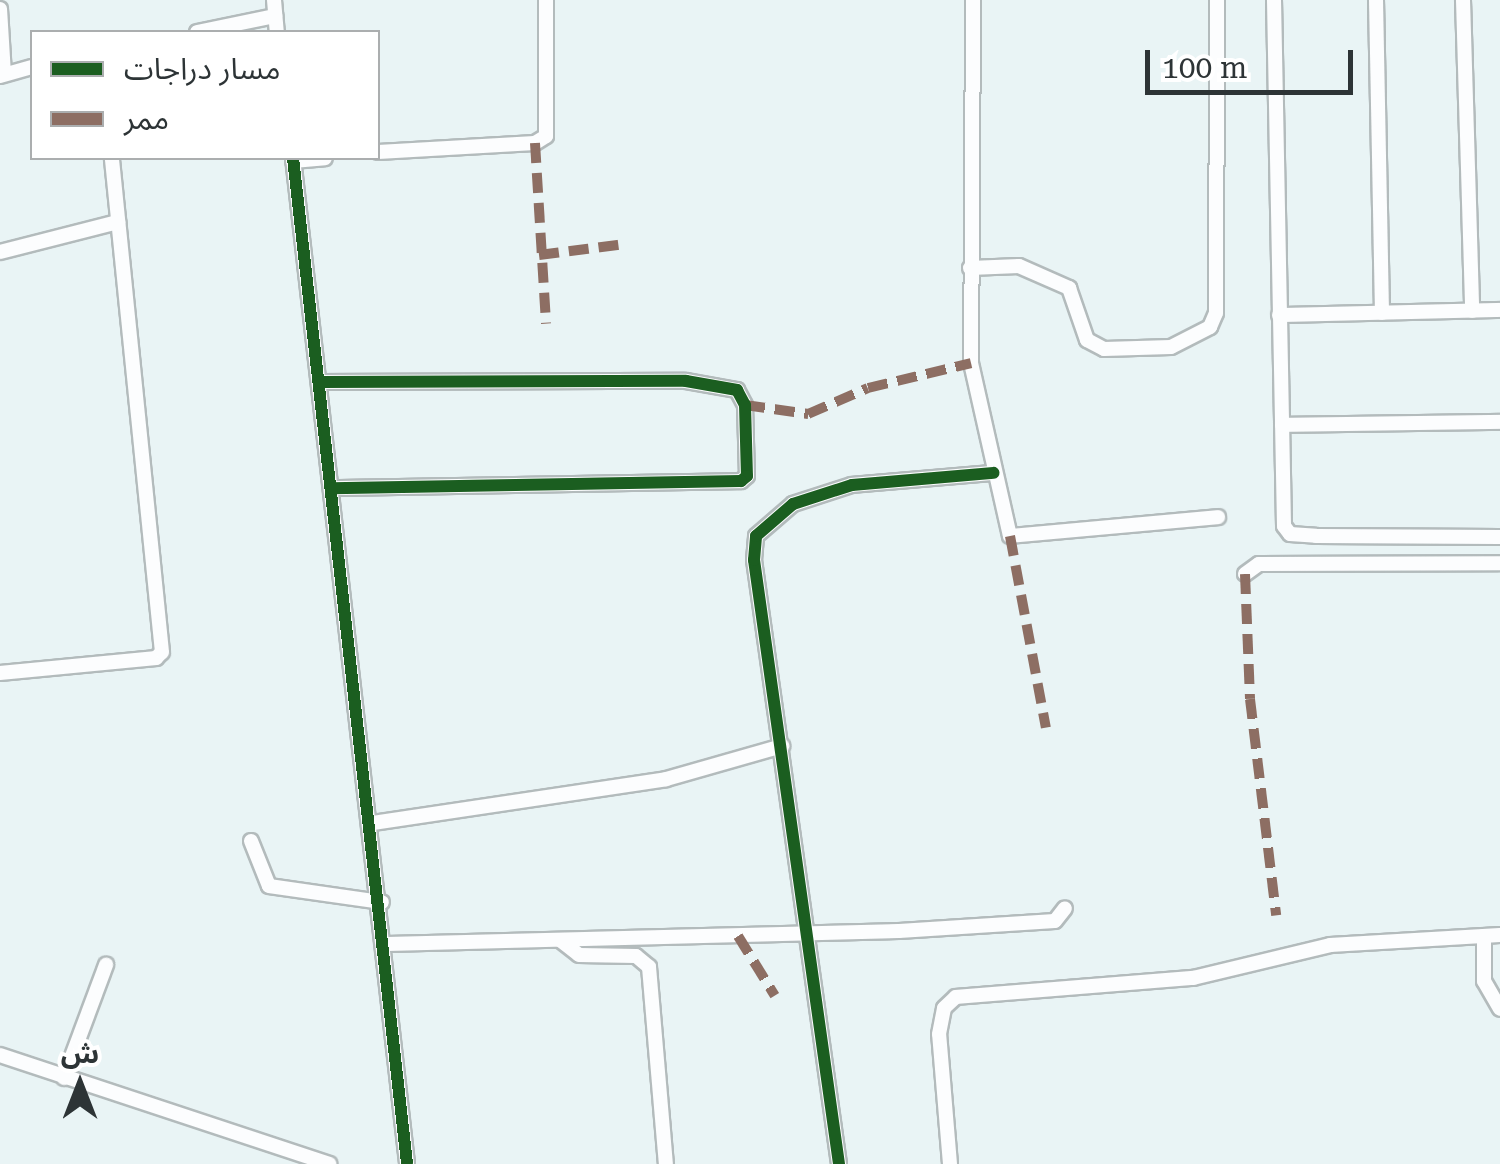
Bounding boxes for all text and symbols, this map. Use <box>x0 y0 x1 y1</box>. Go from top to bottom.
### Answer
legend <box>30 30 380 160</box>
scale bar <box>1150 30 1358 92</box>
text: 100 m <box>1162 50 1247 85</box>
text: مسار دراجات <box>124 51 280 86</box>
text: ممر <box>124 101 169 136</box>
north arrow <box>30 1034 130 1134</box>
text: ش <box>61 1037 99 1070</box>

